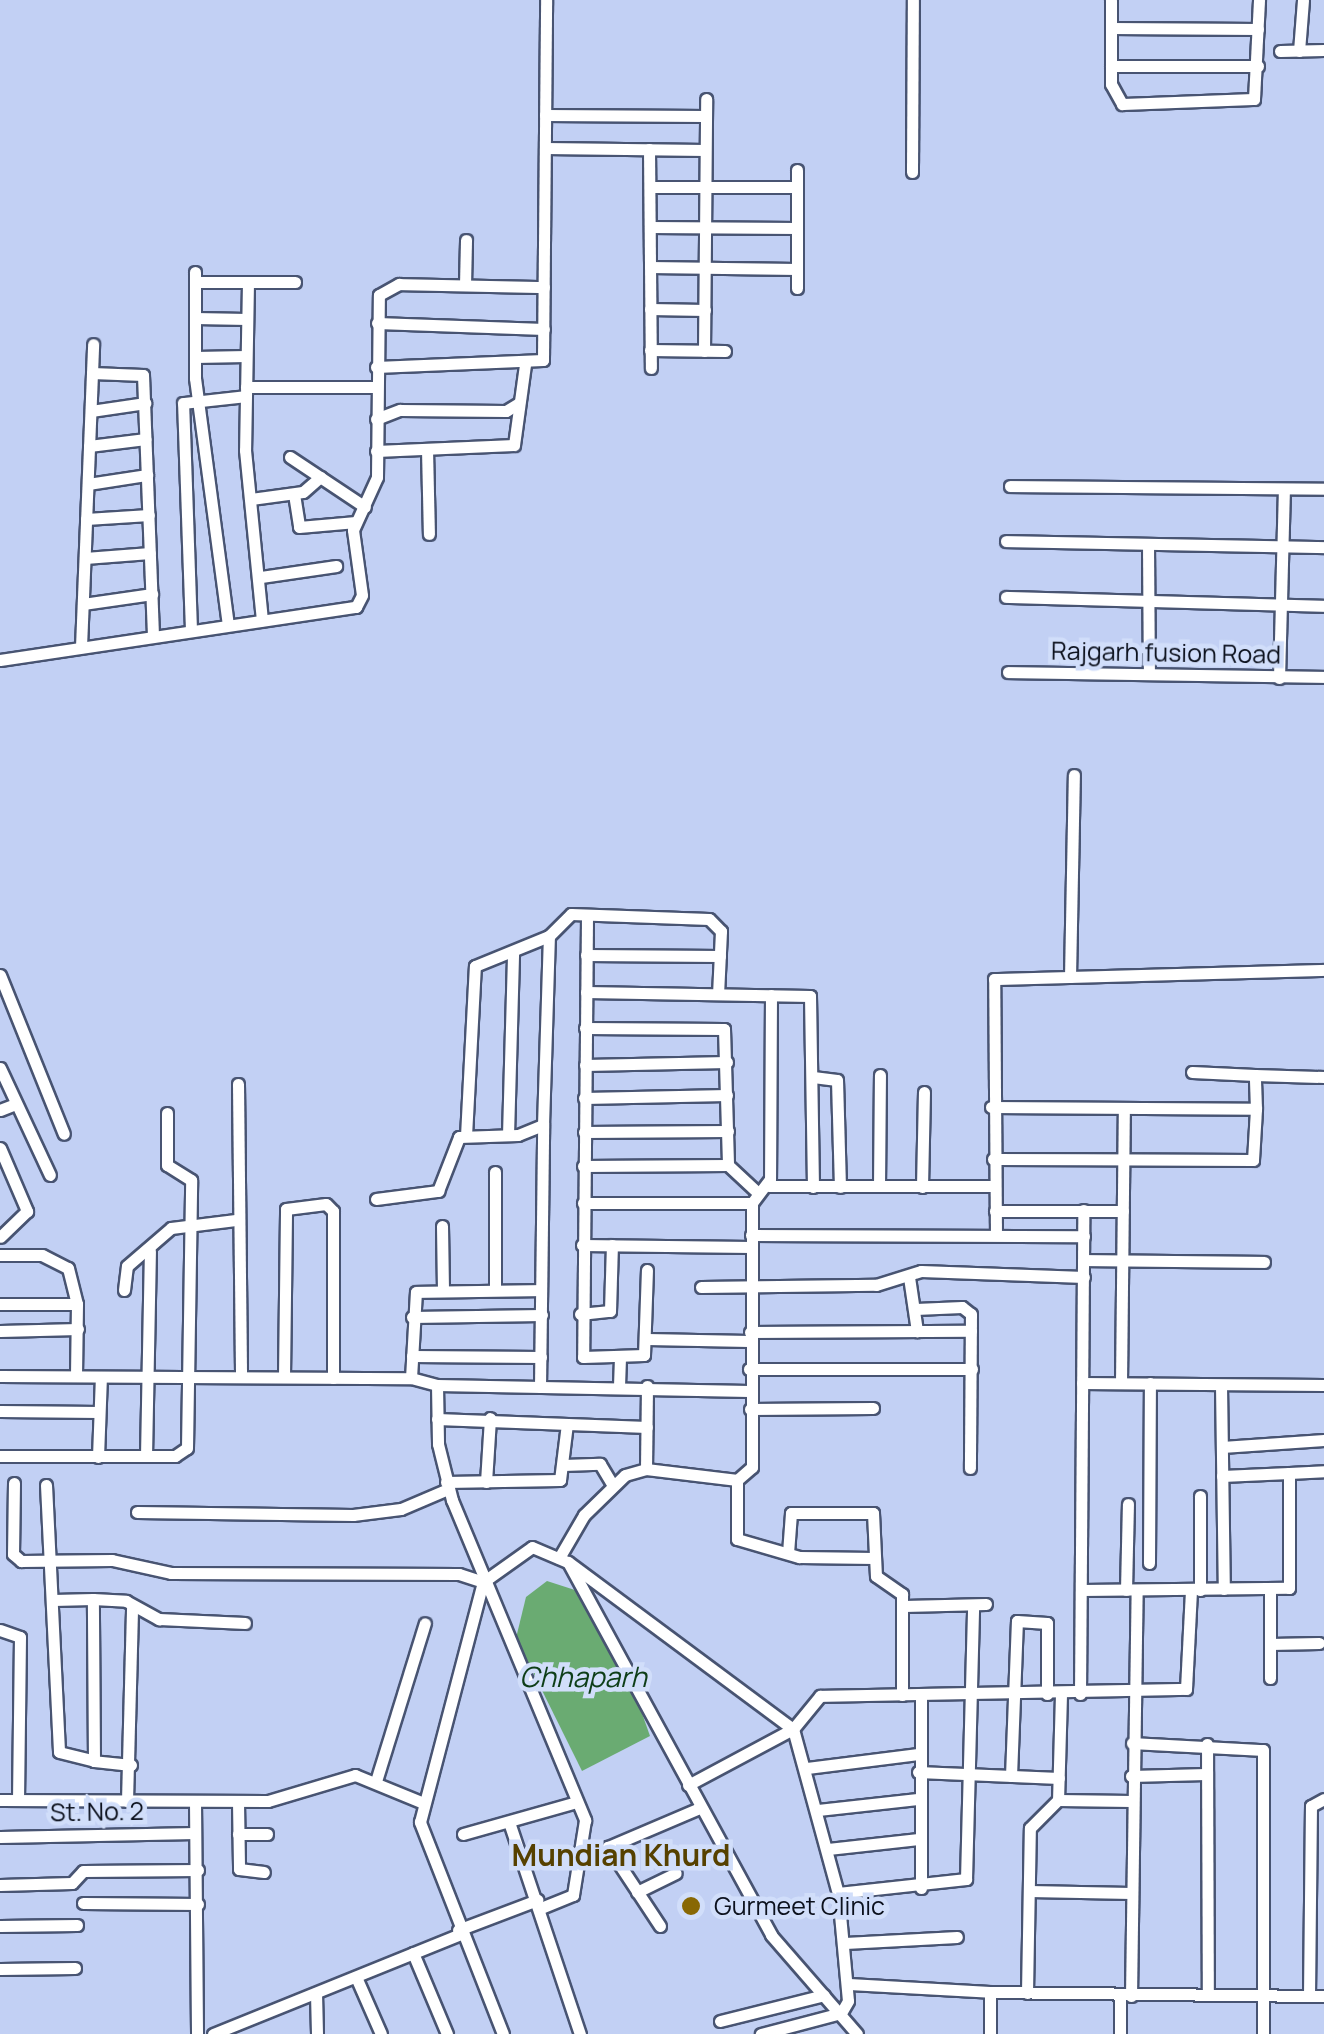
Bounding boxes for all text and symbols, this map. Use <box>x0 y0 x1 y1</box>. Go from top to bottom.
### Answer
street label: Rajgarh fusion Road <box>1051 636 1281 670</box>
water label: Chhaparh <box>519 1659 647 1693</box>
street label: St. No. 2 <box>50 1796 144 1828</box>
district label: Mundian Khurd <box>511 1837 731 1873</box>
place label: Gurmeet Clinic <box>714 1891 885 1921</box>
marker: Gurmeet Clinic <box>678 1893 704 1919</box>

